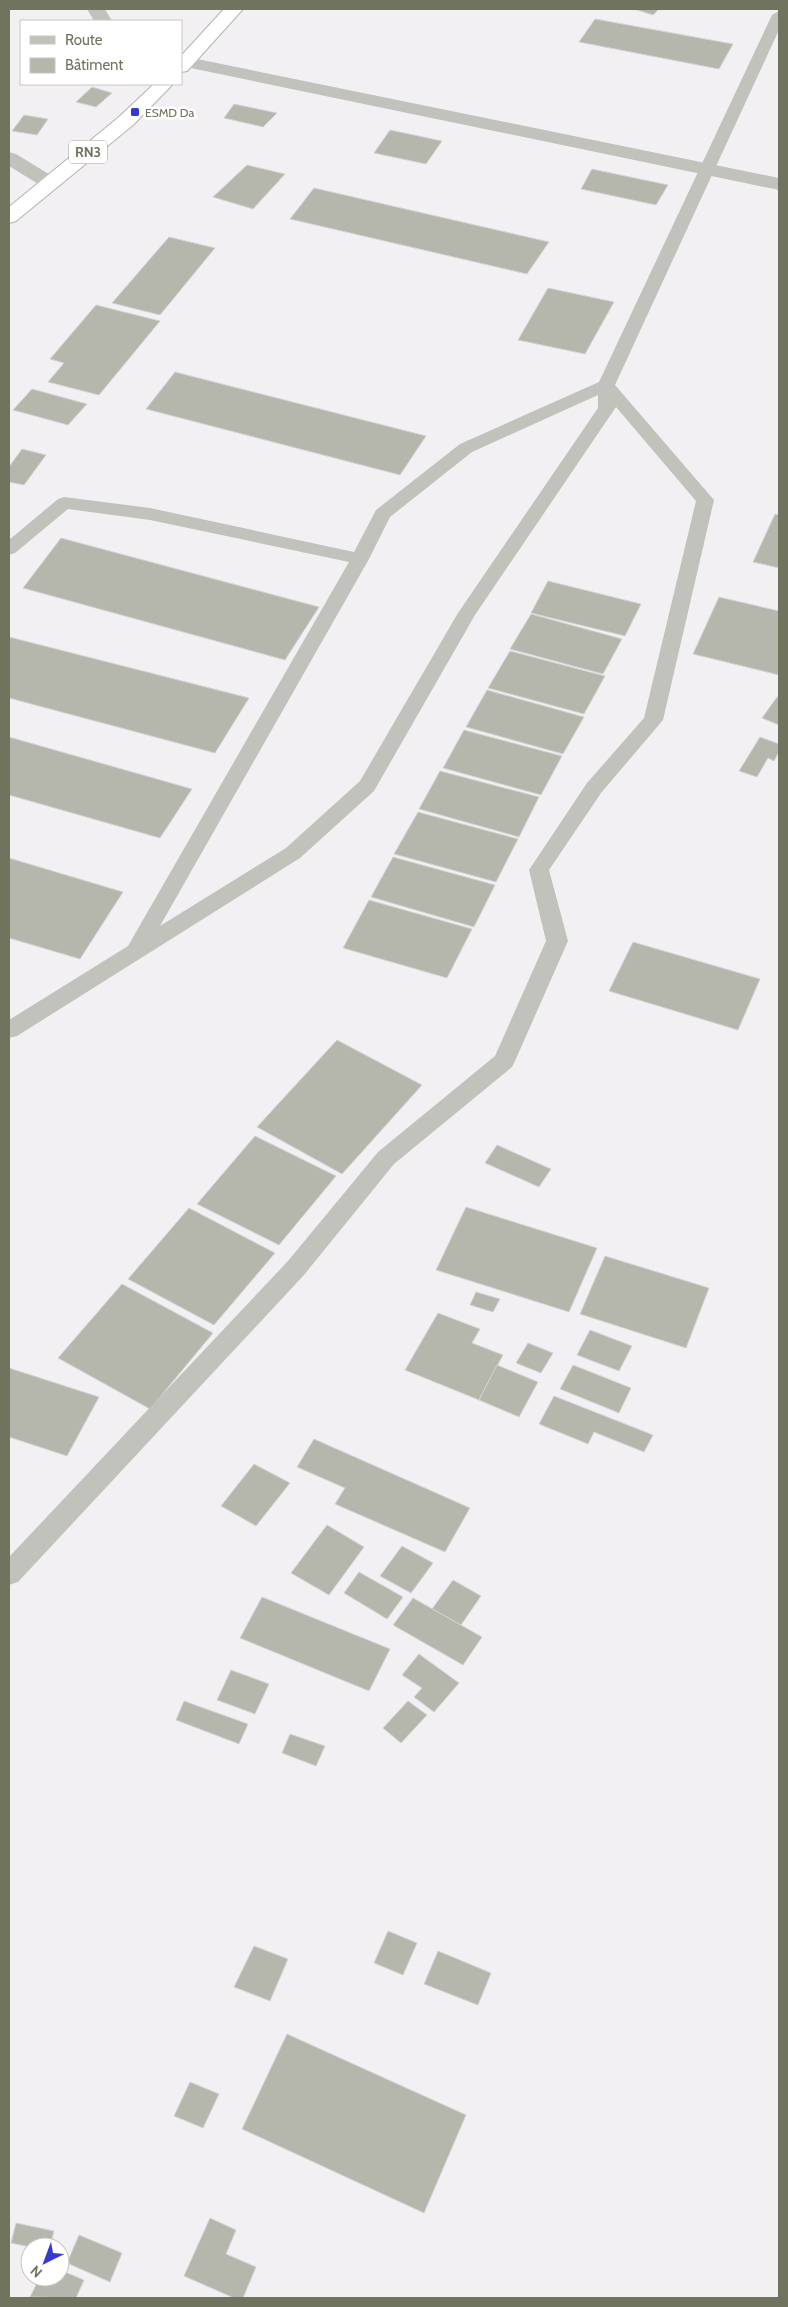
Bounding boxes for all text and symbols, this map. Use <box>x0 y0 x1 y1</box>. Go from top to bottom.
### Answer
legend <box>20 20 182 85</box>
text: Route <box>65 31 103 49</box>
text: Bâtiment <box>65 56 123 74</box>
place label: ESMD Da <box>145 105 194 120</box>
marker: ESMD Da <box>129 106 141 118</box>
road number: RN3 <box>69 140 107 163</box>
north arrow <box>20 2237 70 2287</box>
text: N <box>27 2262 46 2282</box>

